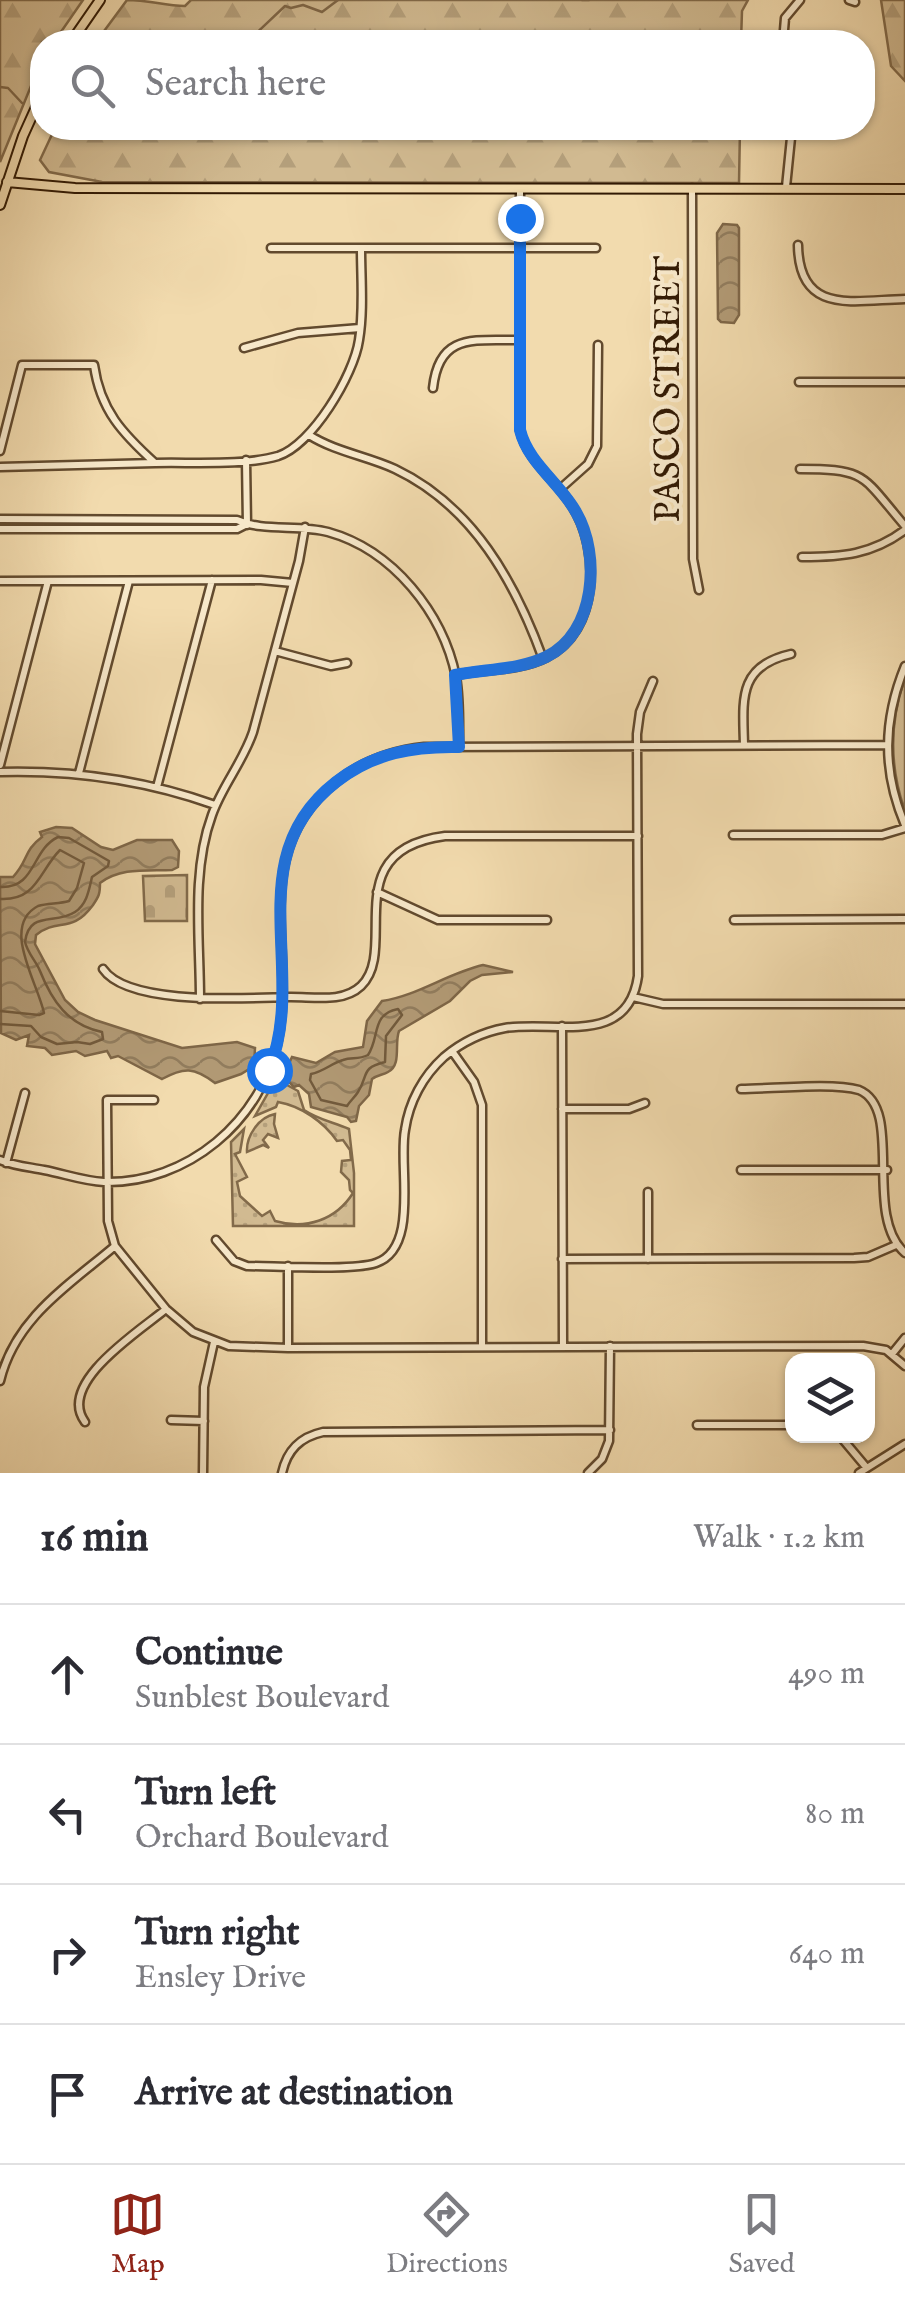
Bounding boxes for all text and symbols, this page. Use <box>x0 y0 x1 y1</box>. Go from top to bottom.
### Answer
search box <box>30 30 875 140</box>
icon: search <box>65 58 120 113</box>
text: Search here <box>145 61 326 109</box>
route end <box>498 196 544 242</box>
street label: PASCO STREET <box>647 255 692 522</box>
route start <box>247 1048 293 1094</box>
map controls <box>785 1353 875 1443</box>
button: layers <box>785 1353 875 1443</box>
text: 16 min <box>40 1512 149 1565</box>
text: Walk · 1.2 km <box>693 1518 865 1559</box>
text: Continue <box>135 1630 283 1678</box>
icon: ahead <box>40 1647 95 1702</box>
text: 490 m <box>788 1654 865 1695</box>
text: Sunblest Boulevard <box>135 1678 389 1719</box>
text: Turn left <box>135 1770 276 1818</box>
icon: left <box>40 1787 95 1842</box>
text: 80 m <box>805 1794 865 1835</box>
text: Orchard Boulevard <box>135 1818 389 1859</box>
text: Turn right <box>135 1910 299 1958</box>
icon: right <box>40 1927 95 1982</box>
text: 640 m <box>788 1934 865 1975</box>
text: Ensley Drive <box>135 1958 306 1999</box>
icon: arrive <box>40 2067 95 2122</box>
text: Arrive at destination <box>135 2070 453 2118</box>
tab: Map <box>110 2187 165 2282</box>
tab: Directions <box>386 2187 508 2282</box>
tab: Saved <box>728 2187 795 2282</box>

